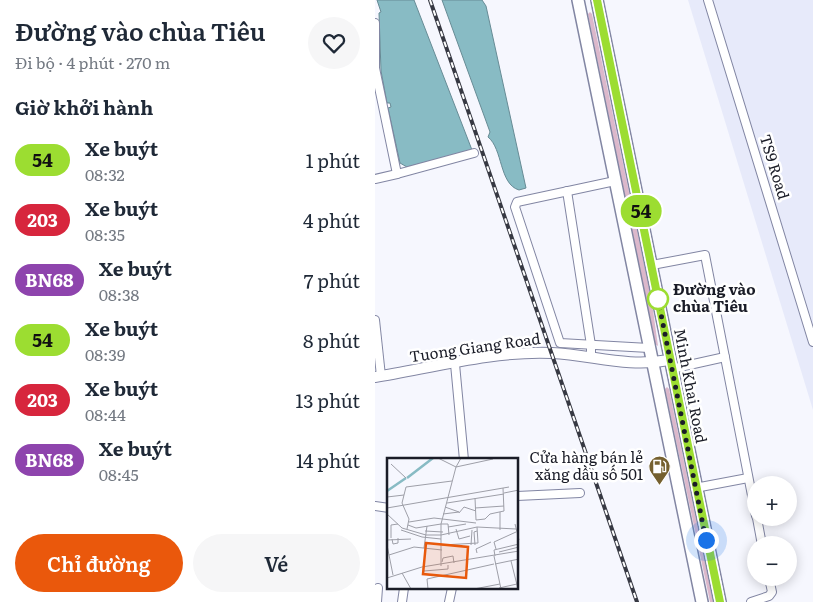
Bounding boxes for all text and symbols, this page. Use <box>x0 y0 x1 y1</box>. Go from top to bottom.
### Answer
text: Đường vào chùa Tiêu <box>15 13 266 48</box>
button: heart <box>308 17 360 69</box>
text: Đi bộ · 4 phút · 270 m <box>15 50 170 74</box>
text: Giờ khởi hành <box>15 93 153 121</box>
street label: TS9 Road <box>755 131 796 202</box>
text: Xe buýt <box>85 134 158 162</box>
text: 54 <box>32 146 53 173</box>
text: 1 phút <box>306 146 360 174</box>
text: 08:32 <box>85 162 125 186</box>
text: Xe buýt <box>85 194 158 222</box>
line badge: 54 <box>619 195 663 227</box>
text: 54 <box>631 197 651 224</box>
text: 203 <box>27 206 58 233</box>
text: 4 phút <box>303 206 360 234</box>
text: 08:35 <box>85 222 125 246</box>
text: Xe buýt <box>99 254 172 282</box>
text: BN68 <box>25 266 74 293</box>
text: 7 phút <box>304 266 360 294</box>
place label: Đường vào chùa Tiêu <box>673 277 756 317</box>
text: 08:38 <box>99 282 139 306</box>
marker: Đường vào chùa Tiêu <box>647 288 669 310</box>
text: Xe buýt <box>85 314 158 342</box>
text: 54 <box>32 326 53 353</box>
text: 8 phút <box>303 326 360 354</box>
street label: Tuong Giang Road <box>408 326 542 367</box>
street label: Minh Khai Road <box>669 326 714 445</box>
text: 08:39 <box>85 342 125 366</box>
text: Xe buýt <box>85 374 158 402</box>
text: 203 <box>27 386 58 413</box>
text: 13 phút <box>295 386 360 414</box>
text: 08:44 <box>85 402 126 426</box>
text: Xe buýt <box>99 434 172 462</box>
place label: Cửa hàng bán lẻ xăng dầu số 501 <box>530 445 643 485</box>
text: BN68 <box>25 446 74 473</box>
text: 14 phút <box>296 446 360 474</box>
fuel station icon: Cửa hàng bán lẻ xăng dầu số 501 <box>647 455 671 486</box>
inset map <box>387 458 519 590</box>
text: 08:45 <box>99 462 139 486</box>
map controls <box>747 476 797 586</box>
button: + <box>747 476 797 526</box>
your location <box>694 528 719 553</box>
button: Chỉ đường <box>15 534 183 592</box>
button: Vé <box>193 534 360 592</box>
button: − <box>747 536 797 586</box>

